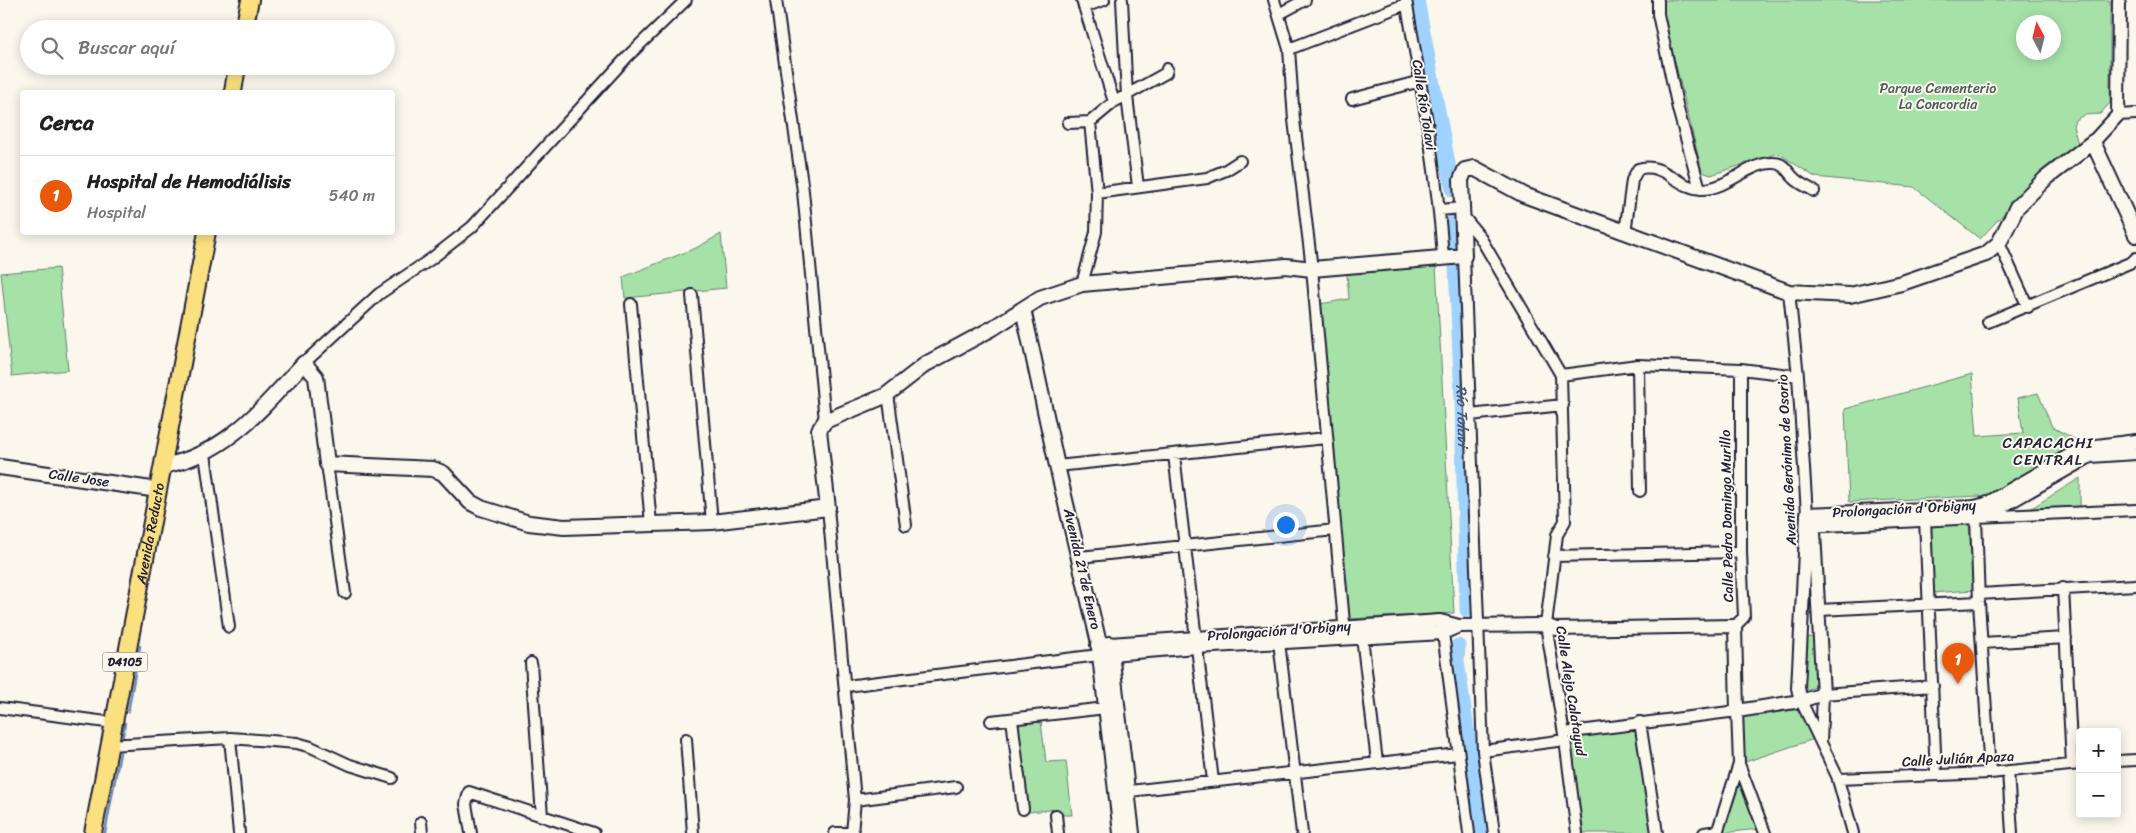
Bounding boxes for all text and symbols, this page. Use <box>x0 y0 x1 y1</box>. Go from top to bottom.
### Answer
north arrow <box>2016 15 2061 60</box>
search box <box>20 20 395 75</box>
text: Buscar aquí <box>78 31 175 64</box>
icon: search <box>38 34 66 62</box>
street label: Calle Río Tolavi <box>1404 58 1444 153</box>
park label: Parque Cementerio La Concordia <box>1880 76 1996 117</box>
text: Cerca <box>40 104 94 142</box>
text: Hospital de Hemodiálisis <box>87 165 291 198</box>
text: 1 <box>53 181 59 210</box>
text: 540 m <box>329 181 375 210</box>
text: Hospital <box>87 198 146 227</box>
street label: Avenida Gerónimo de Osorio <box>1770 374 1804 547</box>
water label: Río Tolavi <box>1448 384 1476 450</box>
street label: Calle Pedro Domingo Murillo <box>1713 430 1741 602</box>
district label: CAPACACHI CENTRAL <box>2003 430 2094 473</box>
street label: Calle Jose <box>47 461 111 495</box>
street label: Avenida Reducto <box>128 481 172 587</box>
street label: Prolongación d'Orbigny <box>1831 493 1977 525</box>
street label: Avenida 21 de Enero <box>1056 505 1108 632</box>
your location <box>1273 512 1299 538</box>
street label: Prolongación d'Orbigny <box>1206 613 1352 648</box>
street label: Calle Alejo Calatayud <box>1548 624 1594 759</box>
pin: 1 <box>1942 643 1974 684</box>
road number: D4105 <box>102 652 148 672</box>
map controls <box>2076 728 2121 818</box>
button: + <box>2076 728 2121 773</box>
street label: Calle Julián Apaza <box>1901 744 2015 774</box>
button: − <box>2076 773 2121 818</box>

